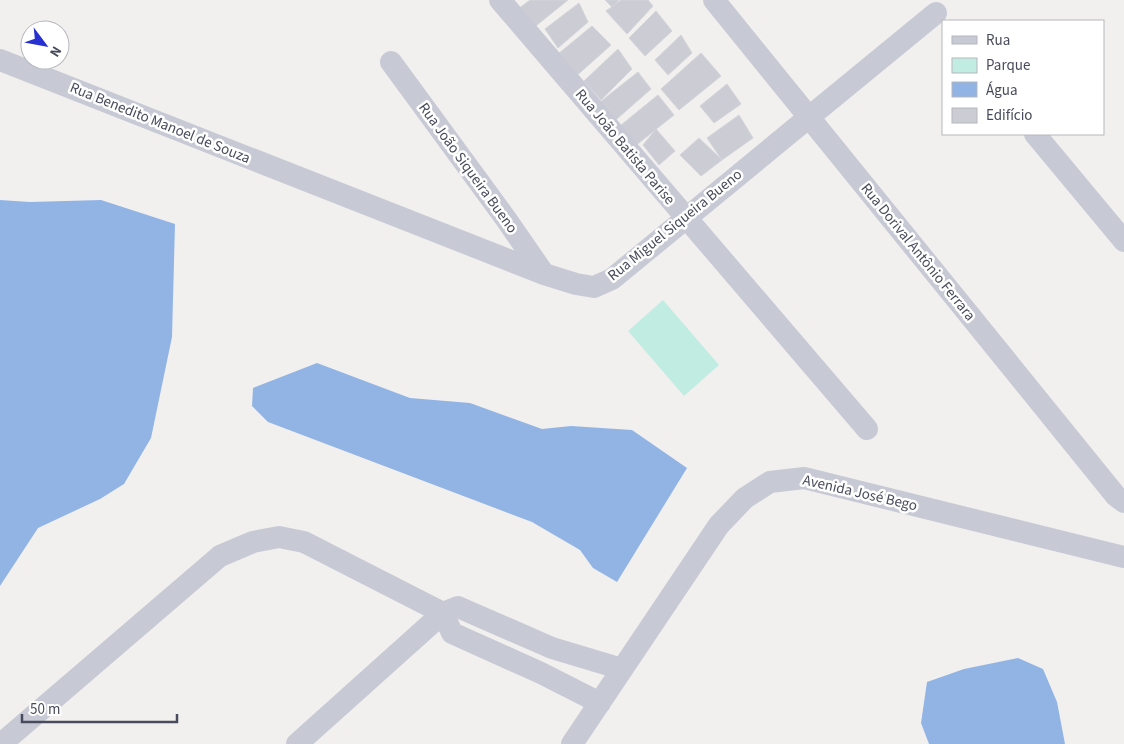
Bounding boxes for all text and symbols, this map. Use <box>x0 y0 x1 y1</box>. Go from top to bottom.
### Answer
north arrow <box>20 20 70 70</box>
legend <box>942 20 1104 135</box>
text: Rua <box>986 30 1010 51</box>
text: N <box>44 42 66 61</box>
text: Parque <box>986 55 1030 76</box>
street label: Rua Benedito Manoel de Souza <box>67 77 253 169</box>
text: Água <box>986 80 1017 101</box>
street label: Rua João Batista Parise <box>570 85 680 209</box>
street label: Rua João Siqueira Bueno <box>413 99 523 237</box>
text: Edifício <box>986 105 1033 126</box>
street label: Rua Miguel Siqueira Bueno <box>603 164 747 286</box>
street label: Rua Dorival Antônio Ferrara <box>856 179 980 325</box>
street label: Avenida José Bego <box>801 470 919 516</box>
scale bar <box>22 692 178 724</box>
text: 50 m <box>30 699 60 720</box>

